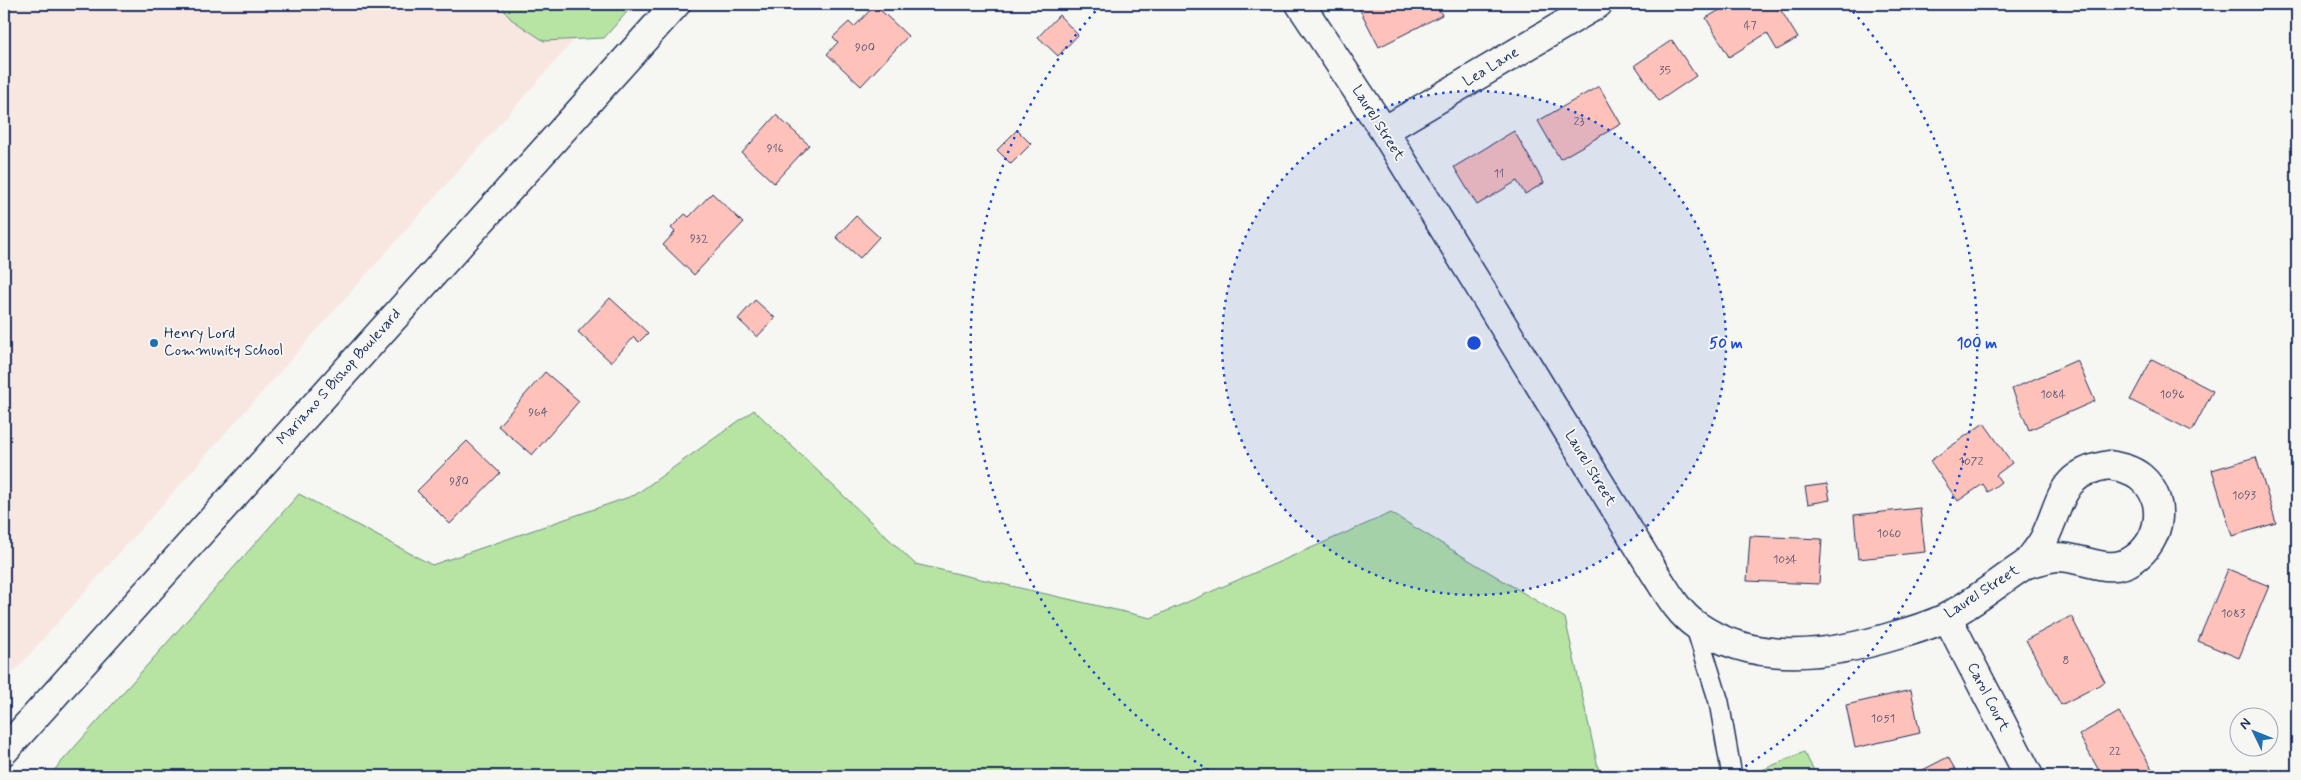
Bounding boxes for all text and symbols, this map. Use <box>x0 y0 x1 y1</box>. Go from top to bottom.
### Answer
house number: 47 <box>1743 18 1757 34</box>
house number: 900 <box>855 40 875 56</box>
street label: Lea Lane <box>1459 42 1523 92</box>
house number: 35 <box>1659 63 1671 79</box>
street label: Laurel Street <box>1347 82 1409 164</box>
house number: 23 <box>1574 114 1584 130</box>
house number: 916 <box>767 141 784 157</box>
house number: 11 <box>1494 166 1504 182</box>
house number: 932 <box>690 231 708 247</box>
street label: Mariano S Bishop Boulevard <box>272 305 406 449</box>
place label: Henry Lord Community School <box>164 324 283 361</box>
centre of rings <box>1465 334 1483 352</box>
text: 50 m <box>1709 334 1743 354</box>
text: 100 m <box>1957 334 1997 354</box>
marker: Henry Lord Community School <box>148 337 160 349</box>
house number: 1084 <box>2040 387 2066 403</box>
house number: 1096 <box>2160 387 2184 403</box>
house number: 964 <box>528 405 548 421</box>
street label: Laurel Street <box>1560 426 1621 510</box>
house number: 1072 <box>1959 454 1984 470</box>
house number: 980 <box>449 474 469 490</box>
house number: 1093 <box>2232 488 2257 504</box>
house number: 1060 <box>1877 526 1902 542</box>
house number: 1034 <box>1773 552 1797 568</box>
street label: Laurel Street <box>1941 560 2023 624</box>
house number: 1083 <box>2221 606 2246 622</box>
house number: 8 <box>2063 653 2069 669</box>
street label: Carol Court <box>1962 659 2014 735</box>
north arrow <box>2228 708 2278 758</box>
house number: 1051 <box>1871 711 1895 727</box>
text: N <box>2235 714 2255 733</box>
house number: 22 <box>2109 744 2121 760</box>

